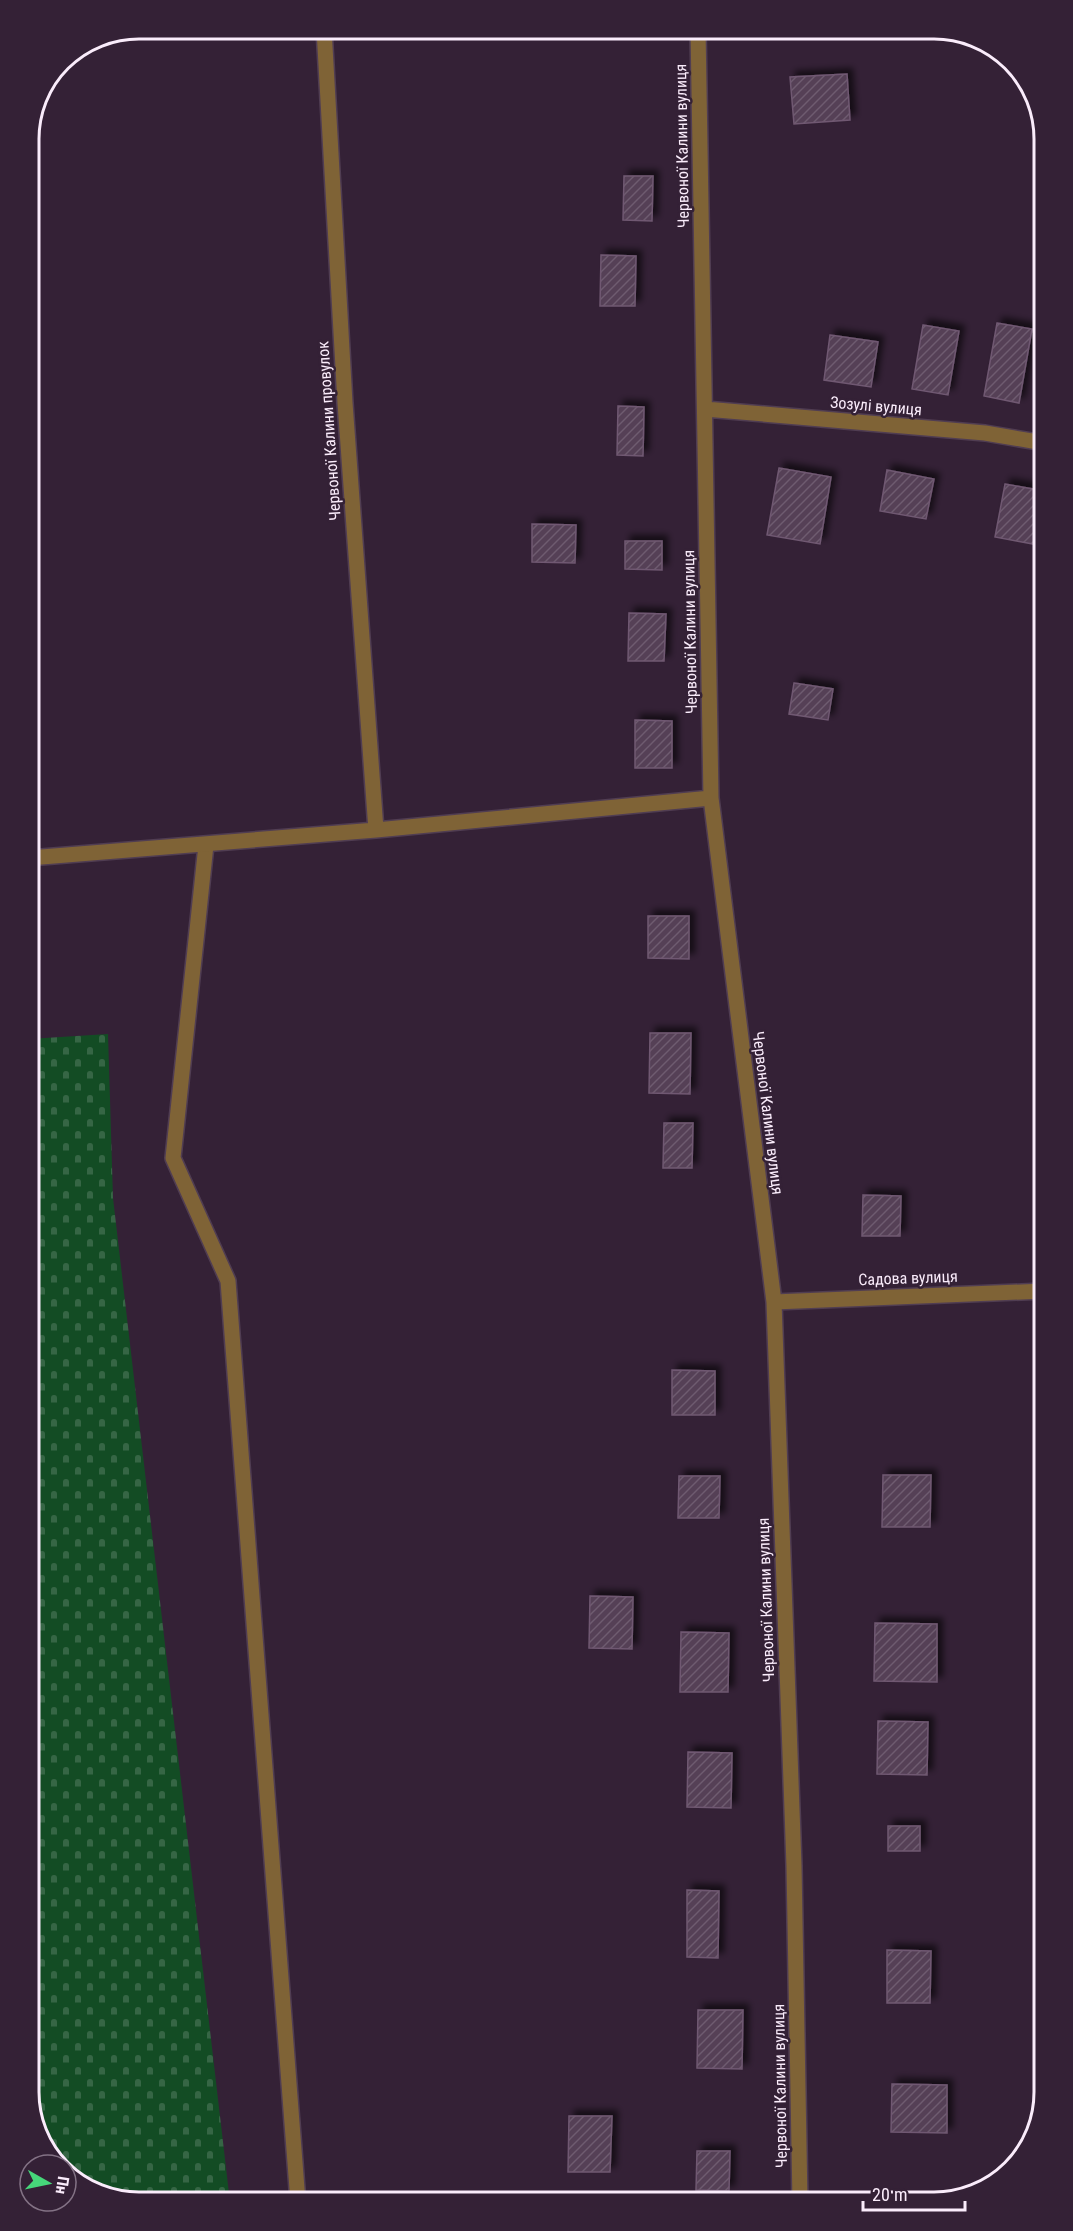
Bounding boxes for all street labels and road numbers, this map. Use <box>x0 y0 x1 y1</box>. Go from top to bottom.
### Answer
street label: Червоної Калини вулиця <box>671 64 693 228</box>
street label: Червоної Калини провулок <box>313 340 345 521</box>
street label: Зозулі вулиця <box>829 393 923 419</box>
street label: Червоної Калини вулиця <box>679 550 701 714</box>
street label: Червоної Калини вулиця <box>749 1030 787 1196</box>
street label: Садова вулиця <box>858 1267 958 1289</box>
street label: Червоної Калини вулиця <box>754 1517 778 1683</box>
street label: Червоної Калини вулиця <box>769 2004 791 2168</box>

